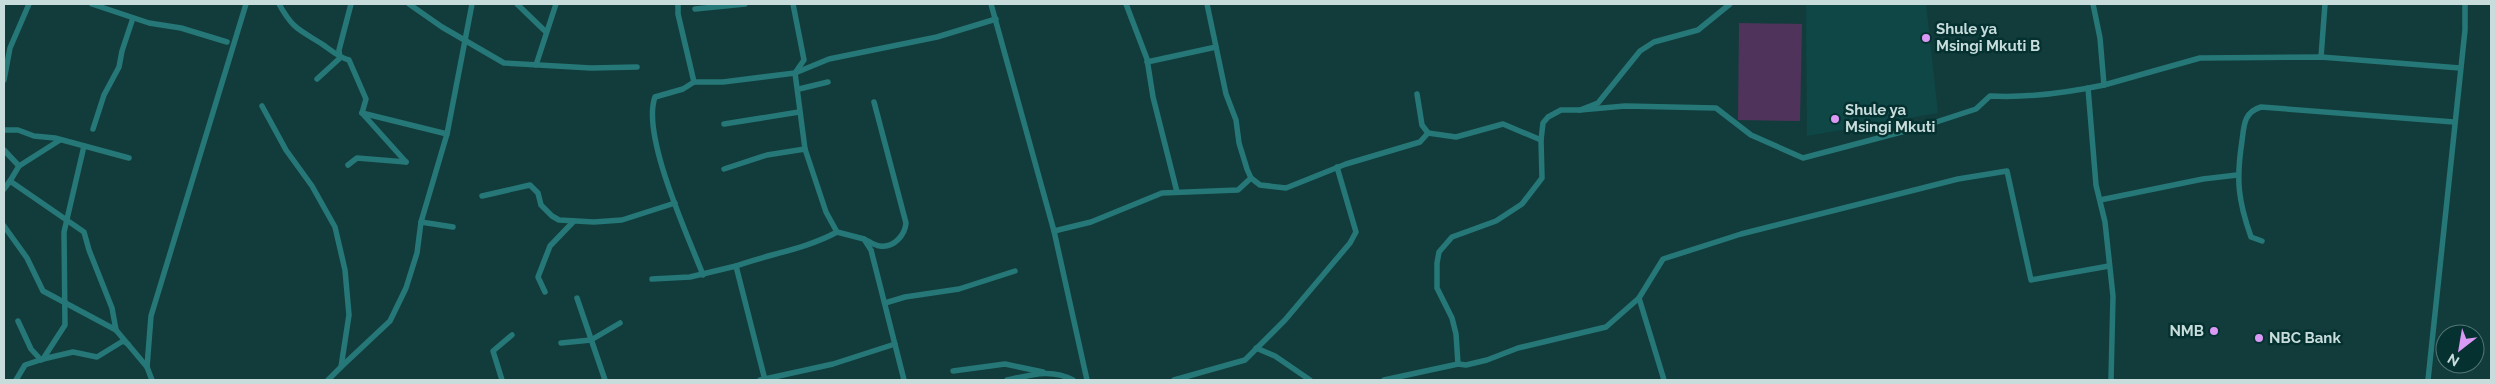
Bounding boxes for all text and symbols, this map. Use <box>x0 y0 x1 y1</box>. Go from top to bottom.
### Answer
place label: Shule ya Msingi Mkuti B <box>1936 20 2040 55</box>
marker: Shule ya Msingi Mkuti B <box>1920 32 1932 44</box>
place label: Shule ya Msingi Mkuti <box>1845 101 1935 136</box>
marker: Shule ya Msingi Mkuti <box>1829 113 1841 125</box>
place label: NMB <box>2169 322 2204 340</box>
north arrow <box>2435 324 2485 374</box>
marker: NMB <box>2208 325 2220 337</box>
place label: NBC Bank <box>2269 329 2341 347</box>
marker: NBC Bank <box>2253 332 2265 344</box>
text: N <box>2445 351 2462 370</box>

